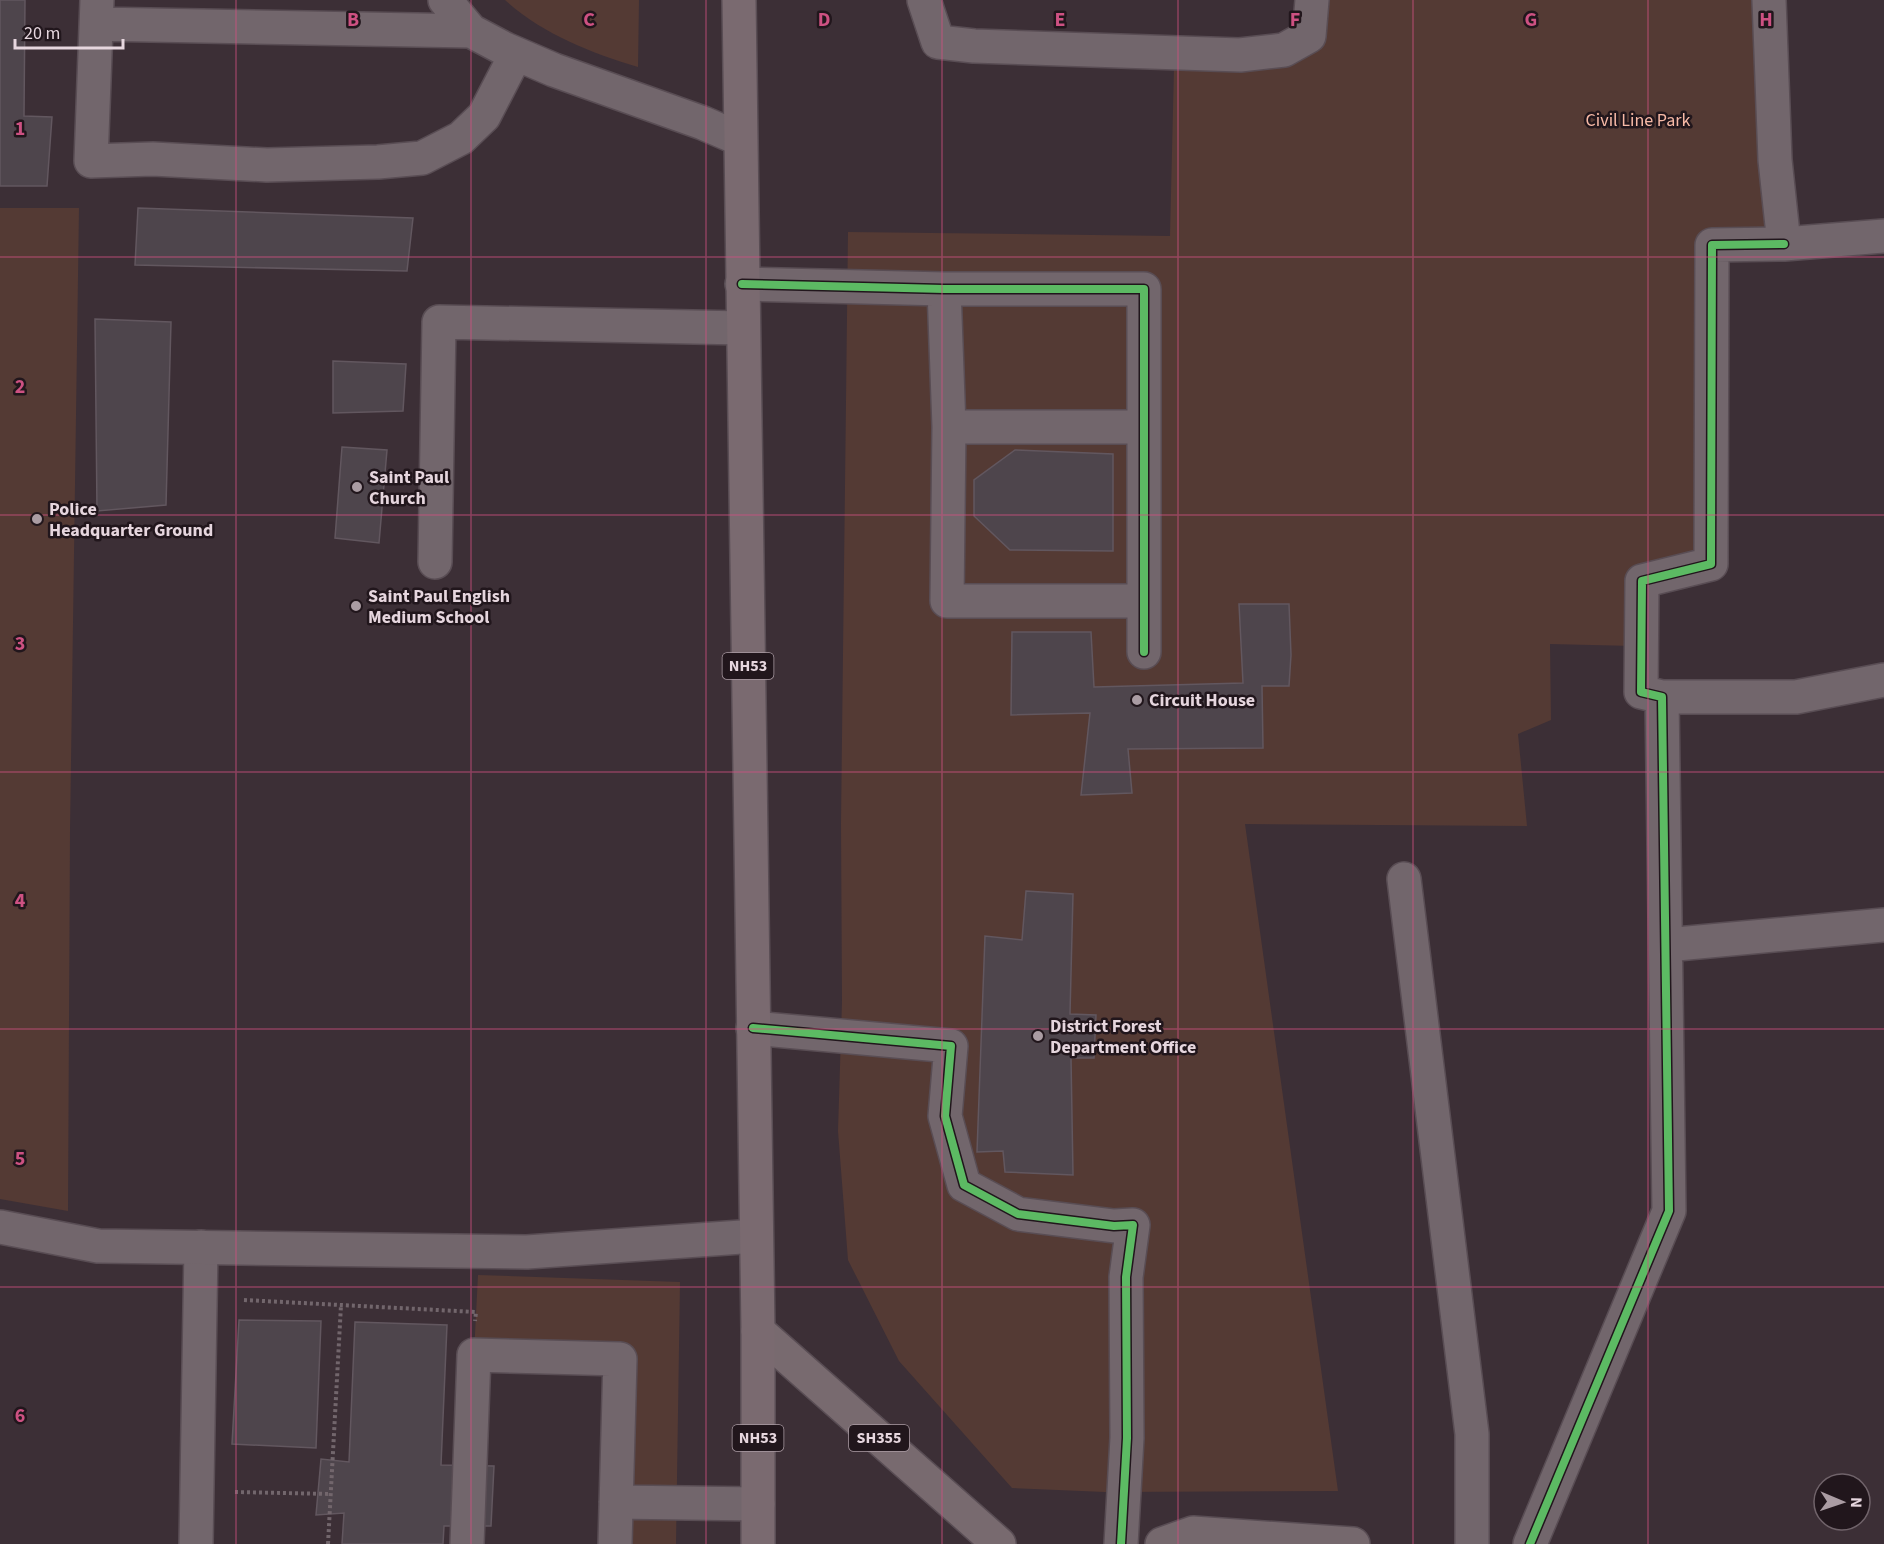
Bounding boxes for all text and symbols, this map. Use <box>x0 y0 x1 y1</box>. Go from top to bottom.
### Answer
text: B <box>347 6 359 34</box>
text: C <box>583 6 595 34</box>
text: D <box>818 6 830 34</box>
text: E <box>1055 6 1065 34</box>
text: F <box>1290 6 1300 34</box>
text: G <box>1525 6 1537 34</box>
text: H <box>1759 6 1773 34</box>
scale bar <box>15 12 123 50</box>
text: 20 m <box>24 21 60 46</box>
park label: Civil Line Park <box>1586 108 1691 133</box>
text: 1 <box>15 115 25 143</box>
text: 2 <box>15 373 25 401</box>
place label: Saint Paul Church <box>369 465 449 511</box>
marker: Saint Paul Church <box>350 480 364 494</box>
place label: Police Headquarter Ground <box>49 497 213 543</box>
marker: Police Headquarter Ground <box>30 512 44 526</box>
place label: Saint Paul English Medium School <box>368 584 510 630</box>
marker: Saint Paul English Medium School <box>349 599 363 613</box>
text: 3 <box>15 630 25 658</box>
road number: NH53 <box>722 653 774 679</box>
place label: Circuit House <box>1149 688 1255 713</box>
marker: Circuit House <box>1130 693 1144 707</box>
text: 4 <box>15 887 26 915</box>
place label: District Forest Department Office <box>1050 1014 1196 1060</box>
marker: District Forest Department Office <box>1031 1029 1045 1043</box>
text: 5 <box>15 1145 25 1173</box>
text: 6 <box>15 1402 25 1430</box>
road number: NH53 <box>732 1425 783 1451</box>
road number: SH355 <box>849 1425 909 1451</box>
north arrow <box>1812 1472 1872 1532</box>
text: N <box>1845 1497 1867 1508</box>

